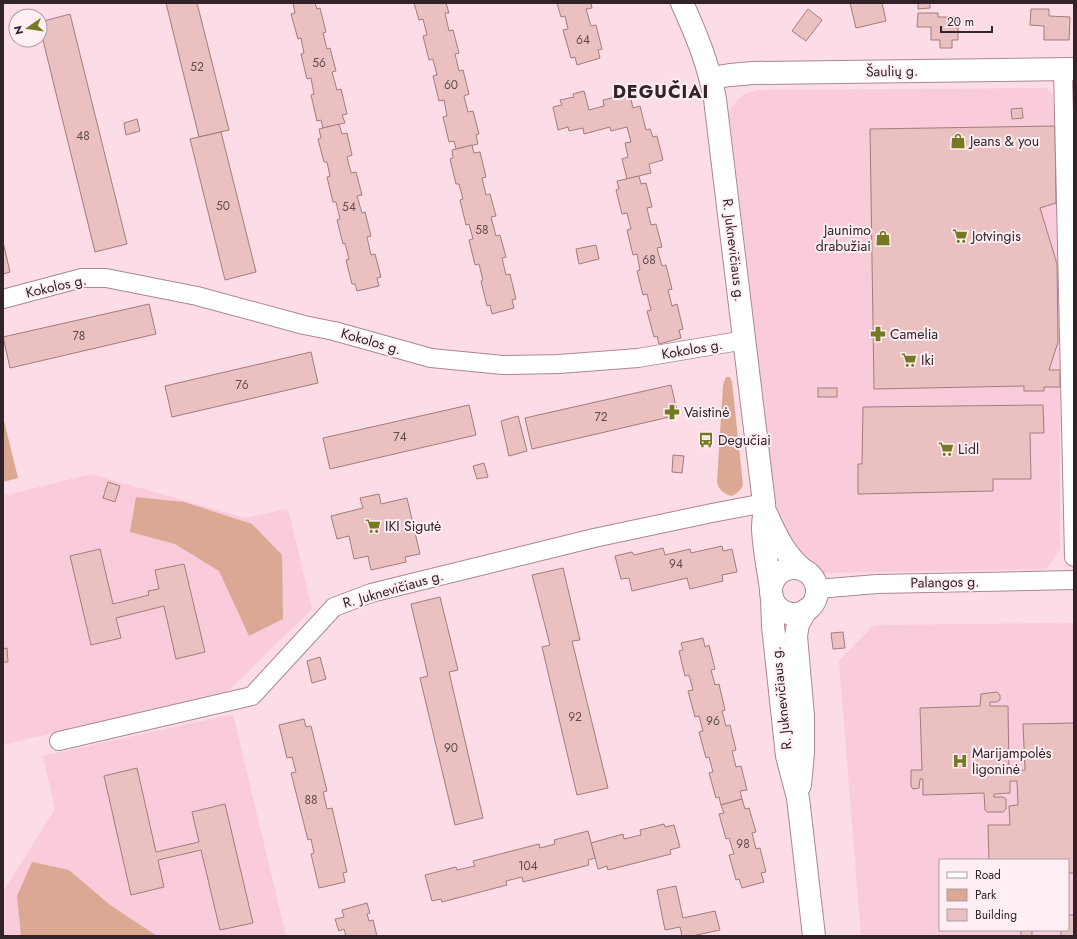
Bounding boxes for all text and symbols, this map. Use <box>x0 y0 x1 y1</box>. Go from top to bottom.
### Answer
north arrow <box>8 8 48 48</box>
scale bar <box>941 8 992 34</box>
text: 20 m <box>947 13 974 31</box>
text: N <box>9 24 27 36</box>
house number: 64 <box>576 31 590 49</box>
house number: 56 <box>312 54 326 72</box>
house number: 52 <box>190 58 204 76</box>
street label: Šaulių g. <box>866 61 918 81</box>
house number: 60 <box>444 76 458 94</box>
district label: DEGUČIAI <box>613 79 709 105</box>
house number: 48 <box>76 127 90 145</box>
place label: Jeans & you <box>968 131 1039 151</box>
shop icon: Jeans & you <box>949 132 967 150</box>
house number: 50 <box>216 197 230 215</box>
street label: R. Juknevičiaus g. <box>718 197 750 303</box>
house number: 54 <box>342 198 356 216</box>
place label: Jaunimo drabužiai <box>816 220 871 256</box>
house number: 58 <box>475 221 489 239</box>
place label: Jotvingis <box>970 226 1021 246</box>
supermarket icon: Jotvingis <box>951 227 969 245</box>
shop icon: Jaunimo drabužiai <box>874 229 892 247</box>
house number: 68 <box>642 251 656 269</box>
street label: Kokolos g. <box>24 269 88 303</box>
street label: Kokolos g. <box>339 323 403 359</box>
place label: Camelia <box>890 324 938 344</box>
pharmacy icon: Camelia <box>869 325 887 343</box>
house number: 78 <box>73 327 85 345</box>
street label: Kokolos g. <box>660 334 724 364</box>
place label: Iki <box>921 350 934 370</box>
supermarket icon: Iki <box>900 351 918 369</box>
house number: 76 <box>235 376 249 394</box>
place label: Vaistinė <box>684 402 729 422</box>
pharmacy icon: Vaistinė <box>663 403 681 421</box>
house number: 72 <box>594 408 608 426</box>
house number: 74 <box>393 428 407 446</box>
place label: Degučiai <box>718 430 771 450</box>
bus stop icon: Degučiai <box>697 431 715 449</box>
place label: Lidl <box>958 439 979 459</box>
supermarket icon: Lidl <box>937 440 955 458</box>
place label: IKI Sigutė <box>385 516 441 536</box>
supermarket icon: IKI Sigutė <box>364 517 382 535</box>
house number: 94 <box>669 555 683 573</box>
street label: R. Juknevičiaus g. <box>340 565 446 613</box>
street label: Palangos g. <box>910 571 980 593</box>
street label: R. Juknevičiaus g. <box>766 645 796 751</box>
house number: 92 <box>568 708 582 726</box>
house number: 96 <box>706 712 720 730</box>
house number: 90 <box>444 739 458 757</box>
place label: Marijampolės ligoninė <box>972 743 1052 779</box>
hospital icon: Marijampolės ligoninė <box>951 752 969 770</box>
house number: 88 <box>304 791 318 809</box>
house number: 98 <box>736 835 750 853</box>
house number: 104 <box>518 857 538 875</box>
legend <box>939 859 1069 931</box>
text: Road <box>975 866 1001 884</box>
text: Park <box>975 886 997 904</box>
text: Building <box>975 906 1017 924</box>

